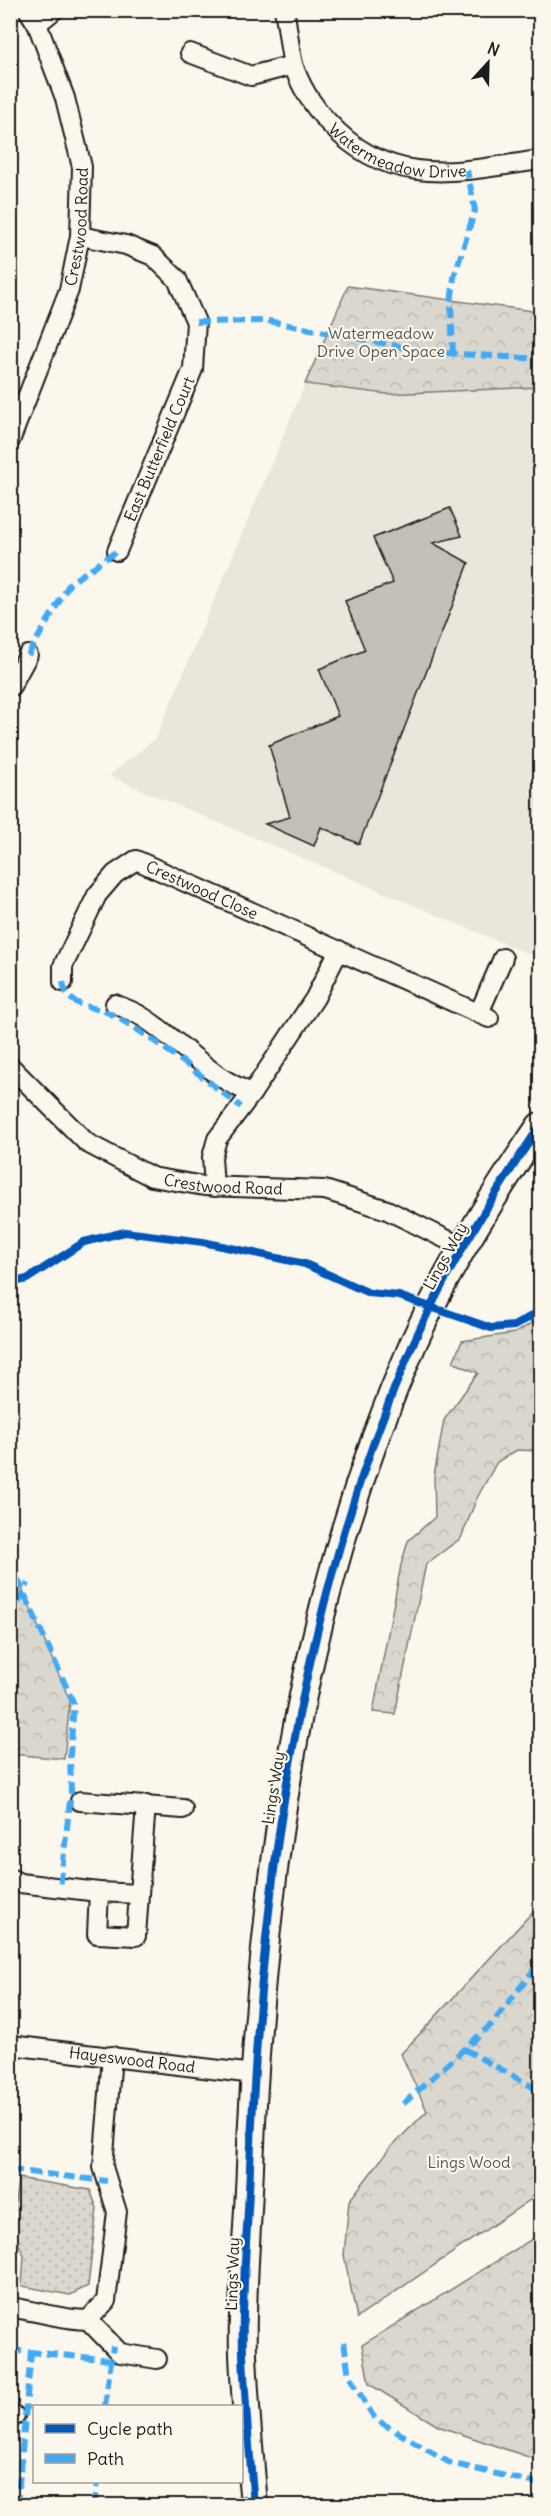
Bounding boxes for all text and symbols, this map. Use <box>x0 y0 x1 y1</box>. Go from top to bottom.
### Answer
north arrow <box>458 33 518 93</box>
text: N <box>485 38 502 60</box>
street label: Watermeadow Drive <box>324 119 467 181</box>
street label: Crestwood Road <box>60 167 92 288</box>
park label: Watermeadow Drive Open Space <box>317 323 445 361</box>
street label: East Butterfield Court <box>119 373 199 524</box>
street label: Crestwood Close <box>143 856 261 923</box>
street label: Crestwood Road <box>162 1169 283 1199</box>
street label: Lings Way <box>418 1219 472 1293</box>
street label: Lings Way <box>257 1750 289 1826</box>
street label: Hayeswood Road <box>68 2042 196 2077</box>
park label: Lings Wood <box>428 2152 510 2172</box>
street label: Lings Way <box>221 2237 243 2311</box>
legend <box>33 2405 243 2483</box>
text: Cycle path <box>87 2417 173 2440</box>
text: Path <box>87 2447 124 2470</box>

